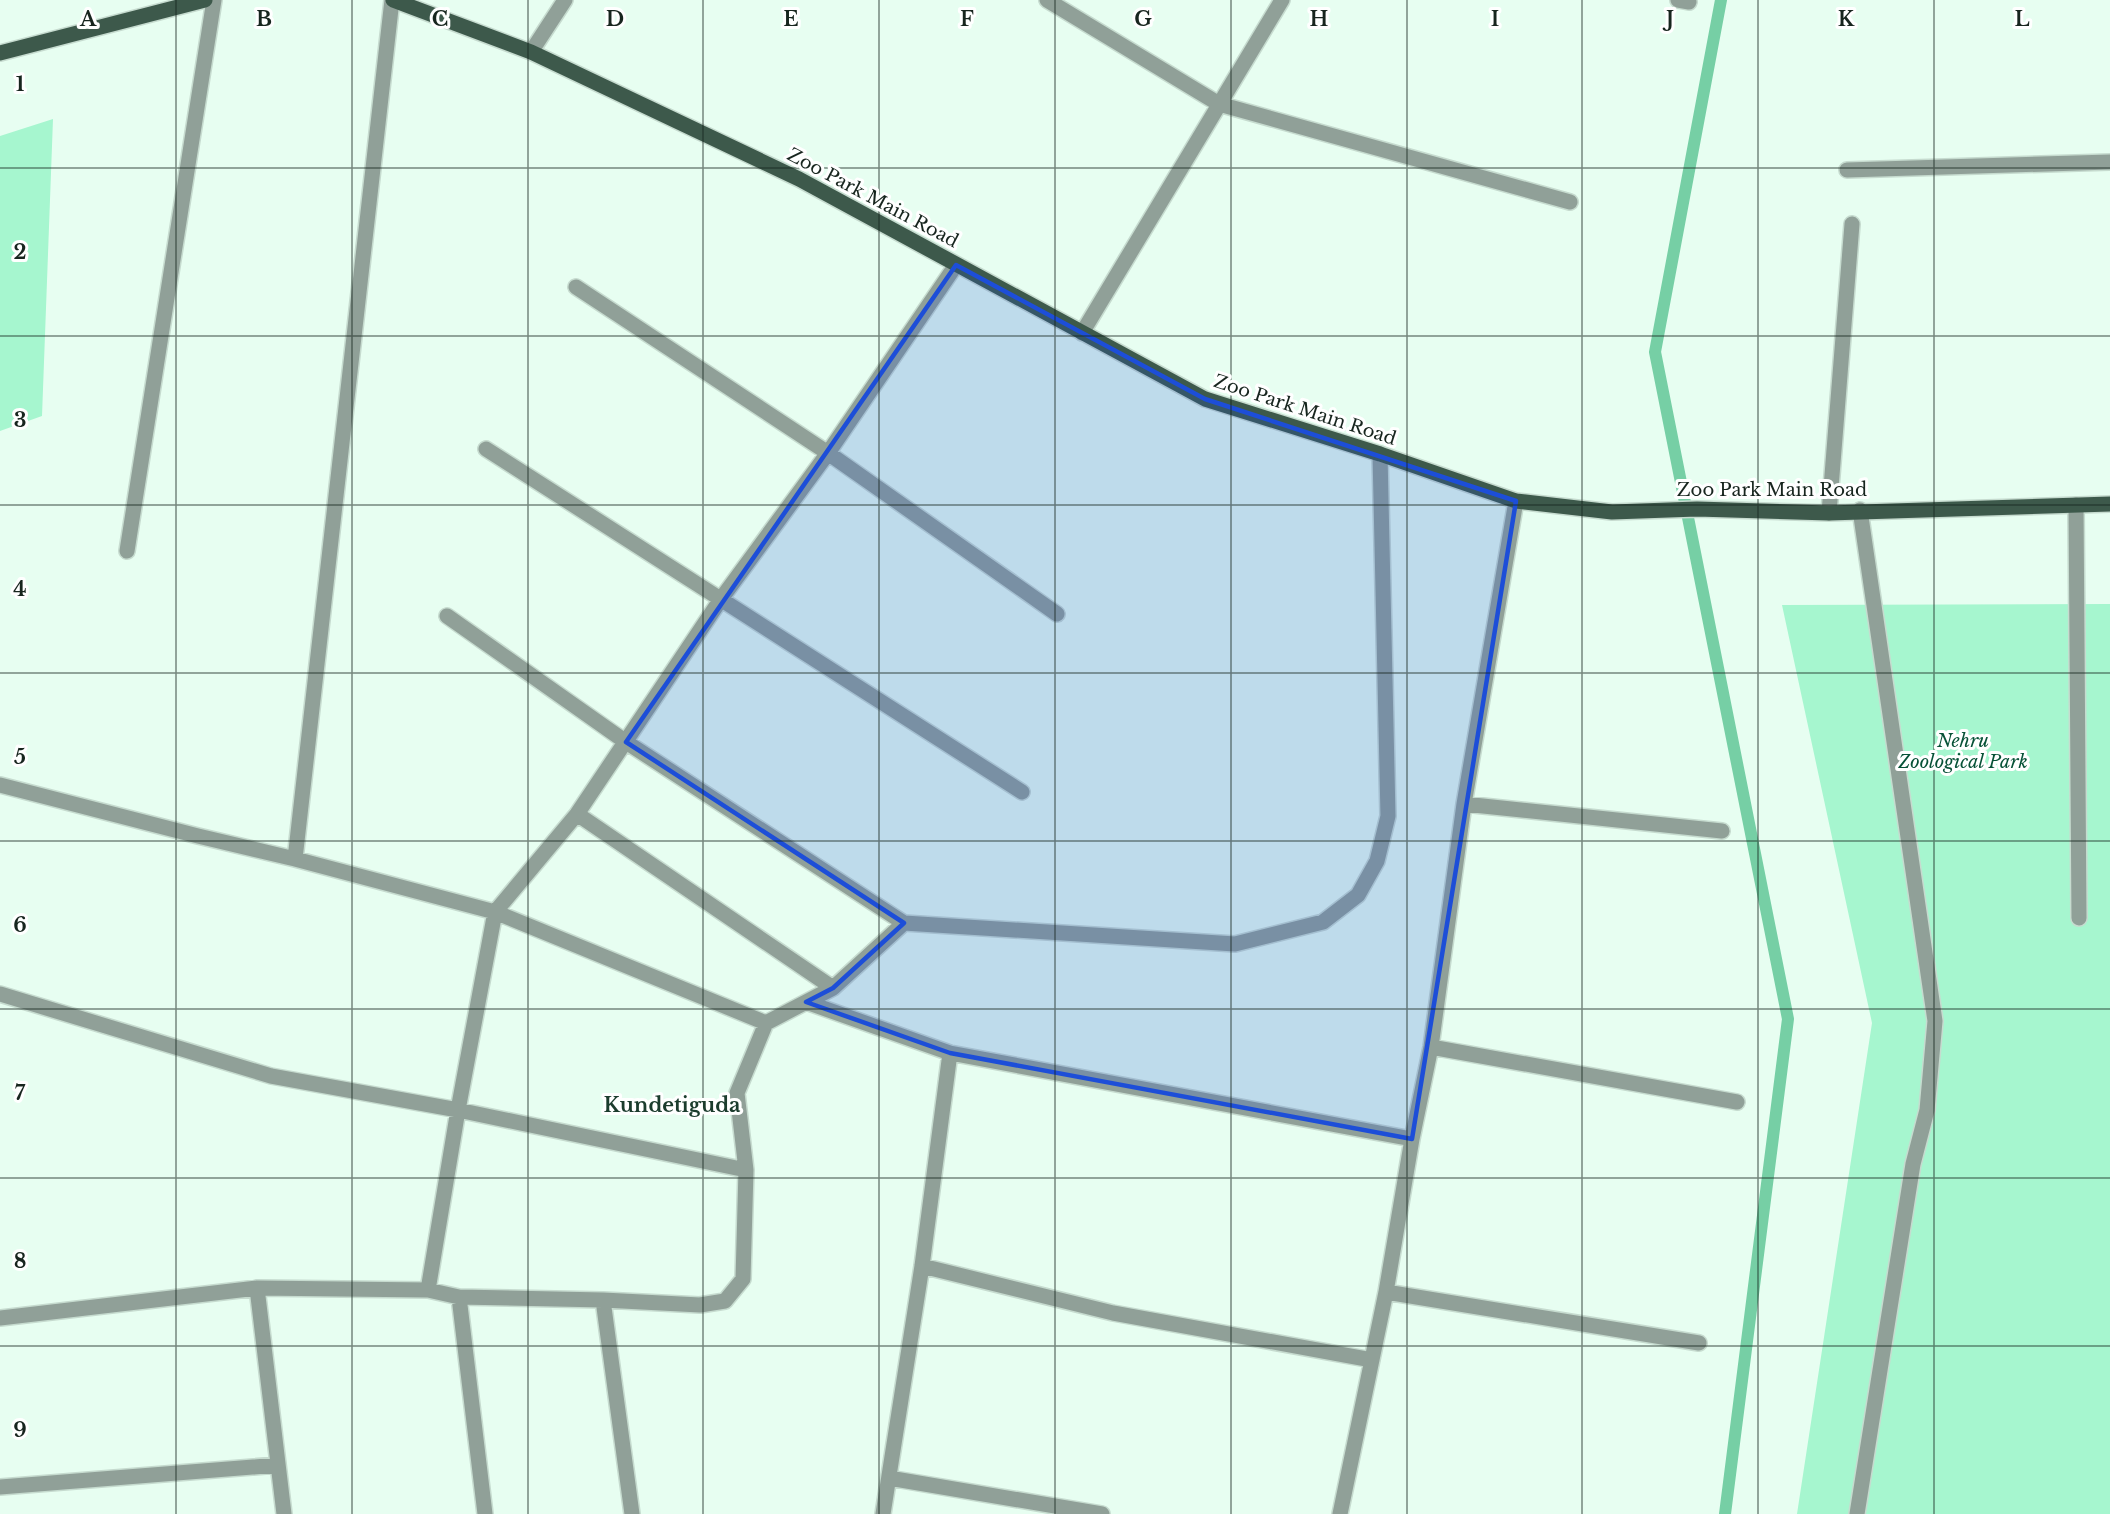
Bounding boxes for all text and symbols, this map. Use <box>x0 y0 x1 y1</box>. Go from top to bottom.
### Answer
text: A <box>79 7 97 31</box>
text: B <box>256 7 272 31</box>
text: C <box>432 7 448 31</box>
text: D <box>606 7 624 31</box>
text: E <box>783 7 799 31</box>
text: F <box>960 7 974 31</box>
text: G <box>1134 7 1152 31</box>
text: H <box>1310 7 1329 31</box>
text: I <box>1491 7 1499 31</box>
text: J <box>1662 7 1674 31</box>
text: K <box>1838 7 1855 31</box>
text: L <box>2014 7 2030 31</box>
text: 1 <box>16 72 25 96</box>
street label: Zoo Park Main Road <box>784 144 962 252</box>
text: 2 <box>13 240 27 264</box>
street label: Zoo Park Main Road <box>1211 370 1399 450</box>
text: 3 <box>14 408 26 432</box>
street label: Zoo Park Main Road <box>1677 479 1867 501</box>
text: 4 <box>13 577 27 601</box>
park label: Nehru Zoological Park <box>1897 730 2028 773</box>
text: 5 <box>14 745 26 769</box>
text: 6 <box>13 913 27 937</box>
text: 7 <box>15 1081 26 1105</box>
district label: Kundetiguda <box>603 1093 741 1117</box>
text: 8 <box>14 1249 26 1273</box>
text: 9 <box>13 1418 27 1442</box>

